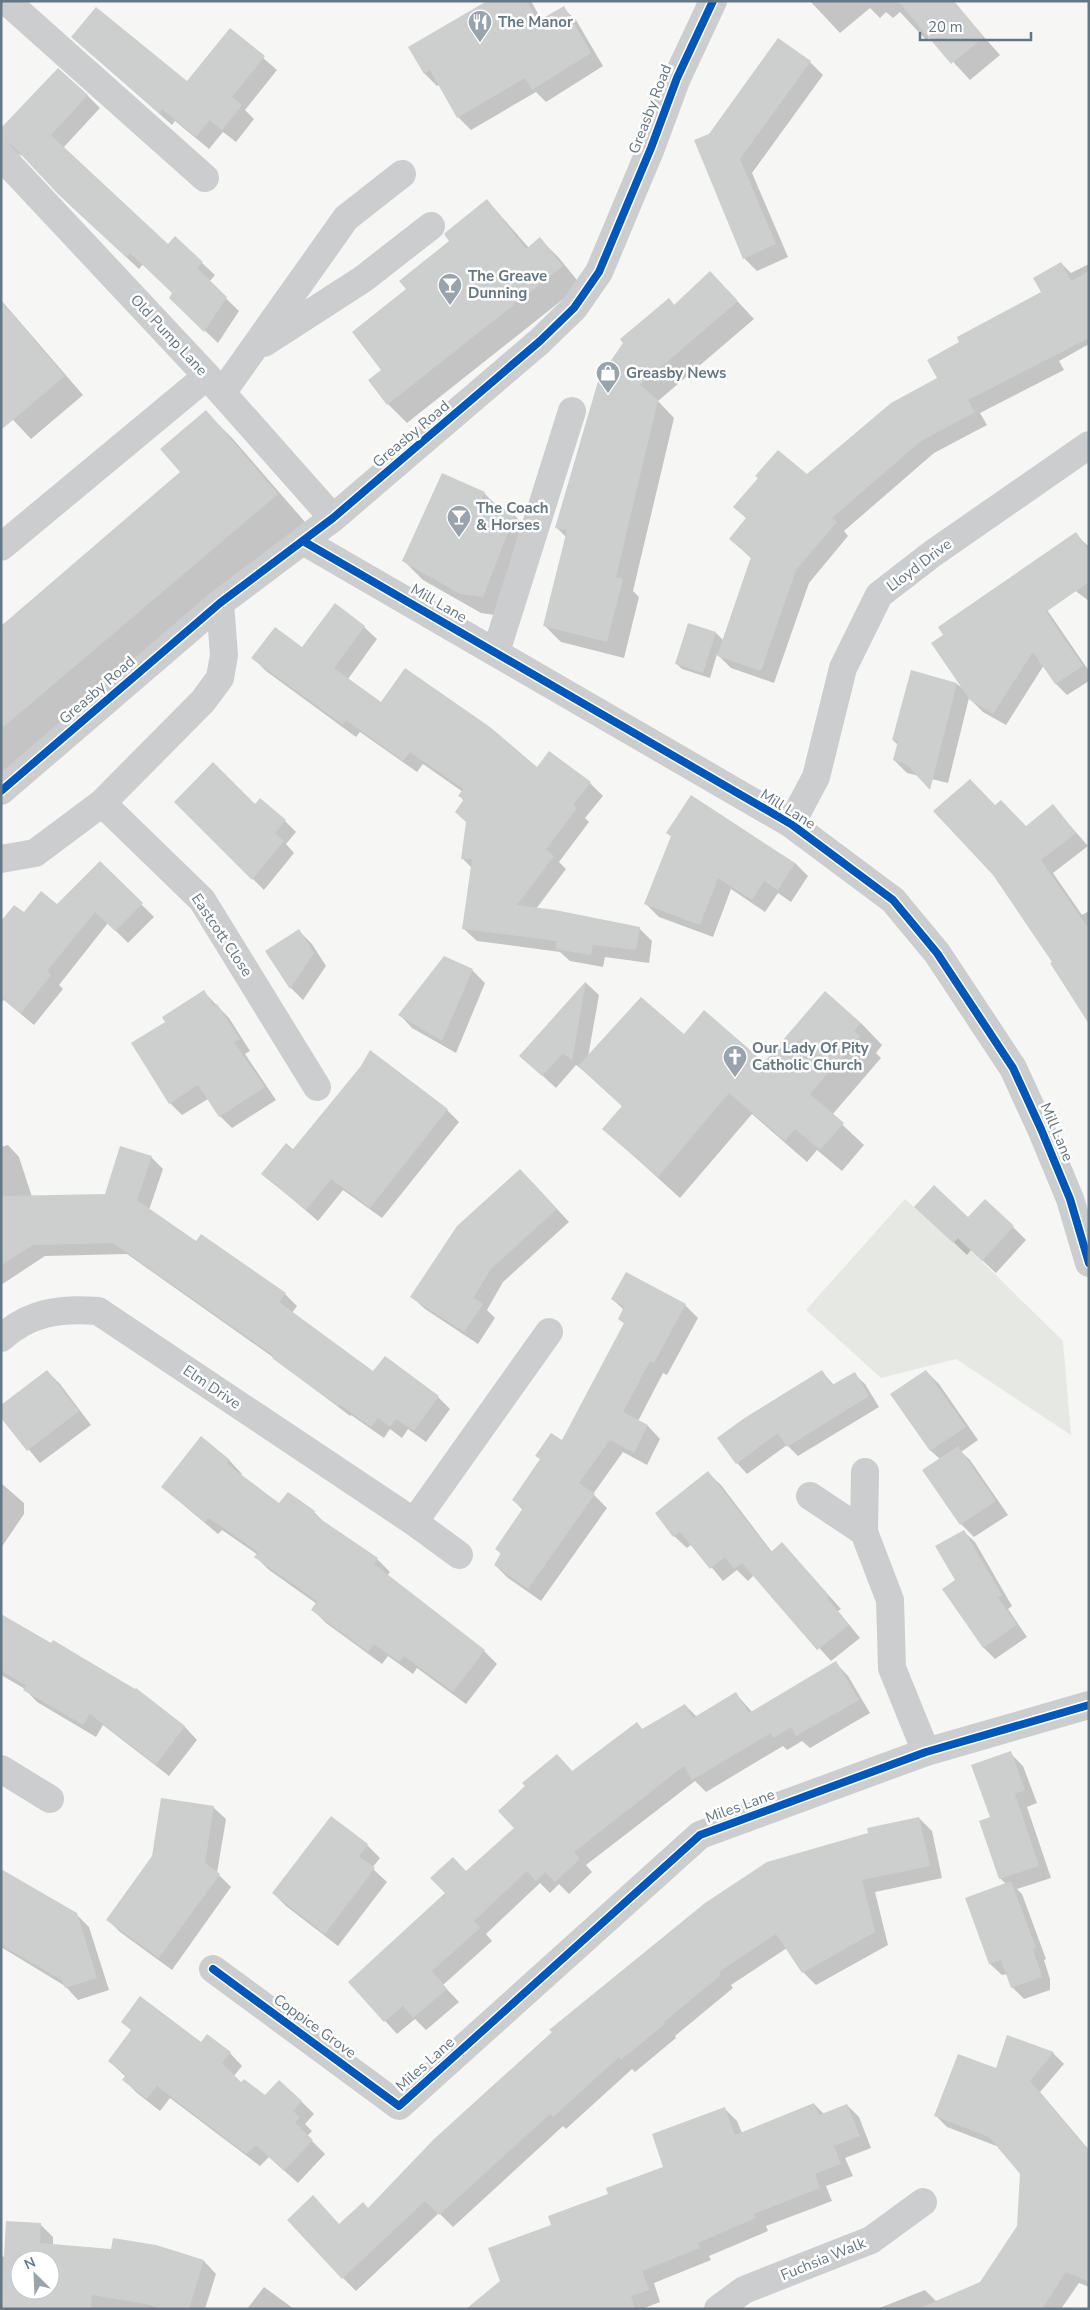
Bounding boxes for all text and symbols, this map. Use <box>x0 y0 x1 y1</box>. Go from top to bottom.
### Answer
restaurant icon: The Manor <box>467 9 493 43</box>
scale bar <box>920 10 1031 42</box>
place label: The Manor <box>498 12 573 32</box>
text: 20 m <box>928 17 963 37</box>
street label: Greasby Road <box>624 61 676 157</box>
place label: The Greave Dunning <box>468 266 547 303</box>
bar icon: The Greave Dunning <box>437 272 463 306</box>
street label: Old Pump Lane <box>126 290 212 380</box>
shop icon: Greasby News <box>595 360 621 394</box>
place label: Greasby News <box>626 363 726 383</box>
street label: Greasby Road <box>368 396 454 472</box>
place label: The Coach & Horses <box>476 498 549 535</box>
bar icon: The Coach & Horses <box>446 504 472 538</box>
street label: Lloyd Drive <box>882 534 956 596</box>
street label: Mill Lane <box>407 579 471 627</box>
street label: Greasby Road <box>55 651 139 729</box>
street label: Mill Lane <box>757 784 819 834</box>
street label: Eastcott Close <box>187 890 257 980</box>
place label: Our Lady Of Pity Catholic Church <box>752 1038 869 1075</box>
church icon: Our Lady Of Pity Catholic Church <box>722 1044 748 1078</box>
street label: Mill Lane <box>1036 1100 1078 1164</box>
street label: Elm Drive <box>179 1360 245 1414</box>
street label: Miles Lane <box>703 1784 777 1828</box>
street label: Coppice Grove <box>270 1989 360 2063</box>
street label: Miles Lane <box>391 2032 459 2096</box>
street label: Fuchsia Walk <box>778 2233 869 2285</box>
north arrow <box>10 2250 60 2300</box>
text: N <box>21 2253 39 2274</box>

